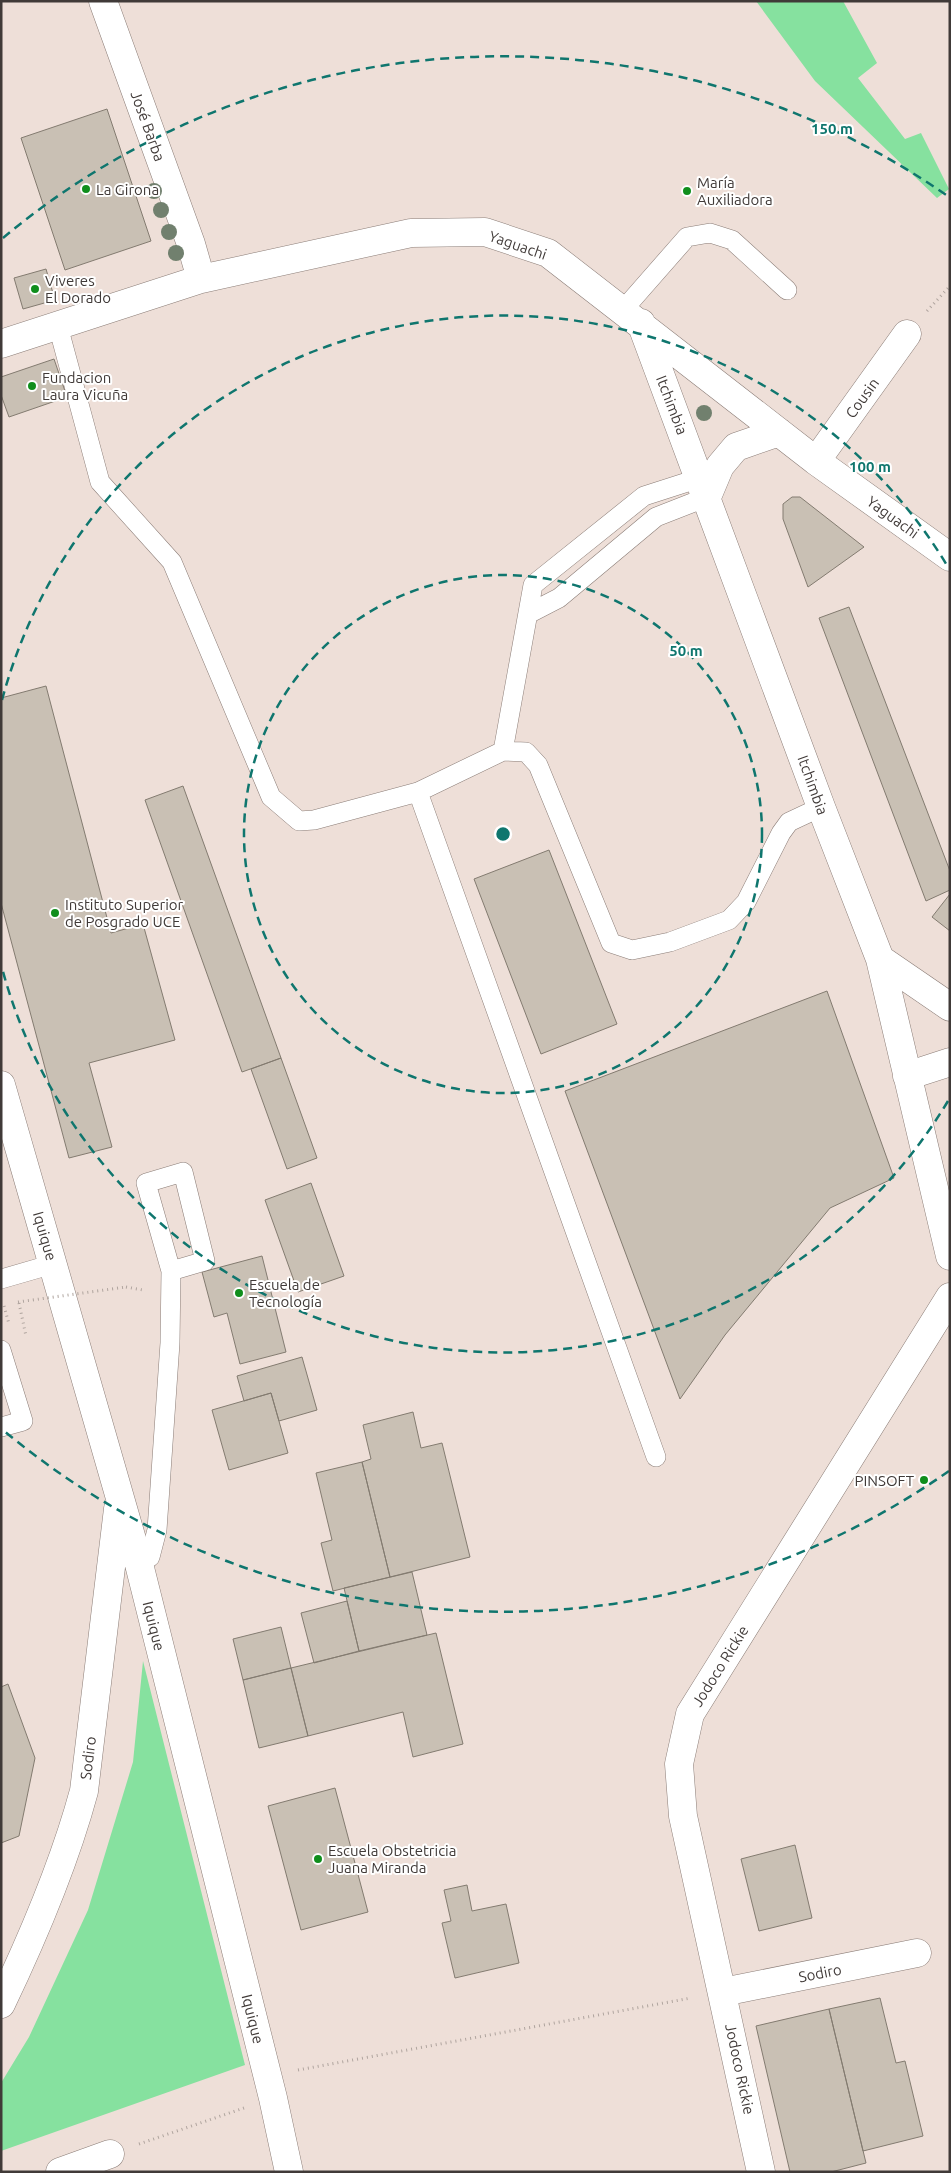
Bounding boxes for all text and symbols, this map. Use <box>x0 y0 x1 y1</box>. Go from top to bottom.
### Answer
street label: José Barba <box>127 88 169 164</box>
text: 150 m <box>811 120 853 137</box>
place label: María Auxiliadora <box>697 174 773 208</box>
place label: La Girona <box>96 181 159 198</box>
marker: La Girona <box>80 183 92 195</box>
marker: María Auxiliadora <box>681 185 693 197</box>
street label: Yaguachi <box>487 227 549 263</box>
place label: Viveres El Dorado <box>45 272 111 306</box>
marker: Viveres El Dorado <box>29 283 41 295</box>
place label: Fundacion Laura Vicuña <box>42 369 128 403</box>
street label: Itchimbia <box>653 373 691 437</box>
street label: Cousin <box>842 375 882 421</box>
marker: Fundacion Laura Vicuña <box>26 380 38 392</box>
text: 100 m <box>849 458 891 475</box>
street label: Yaguachi <box>864 492 922 542</box>
text: 50 m <box>669 642 703 659</box>
street label: Itchimbia <box>794 753 832 817</box>
centre of rings <box>494 825 512 843</box>
place label: Instituto Superior de Posgrado UCE <box>65 896 184 930</box>
marker: Instituto Superior de Posgrado UCE <box>49 907 61 919</box>
street label: Iquique <box>30 1209 60 1263</box>
place label: Escuela de Tecnología <box>249 1276 322 1310</box>
marker: Escuela de Tecnología <box>233 1287 245 1299</box>
place label: PINSOFT <box>855 1472 915 1489</box>
marker: PINSOFT <box>918 1474 930 1486</box>
street label: Iquique <box>140 1599 168 1653</box>
street label: Jodoco Rickie <box>688 1622 752 1710</box>
street label: Sodiro <box>77 1735 99 1781</box>
place label: Escuela Obstetricia Juana Miranda <box>328 1842 456 1876</box>
marker: Escuela Obstetricia Juana Miranda <box>312 1853 324 1865</box>
street label: Sodiro <box>797 1961 843 1985</box>
street label: Iquique <box>239 1992 267 2046</box>
street label: Jodoco Rickie <box>722 2022 758 2116</box>

